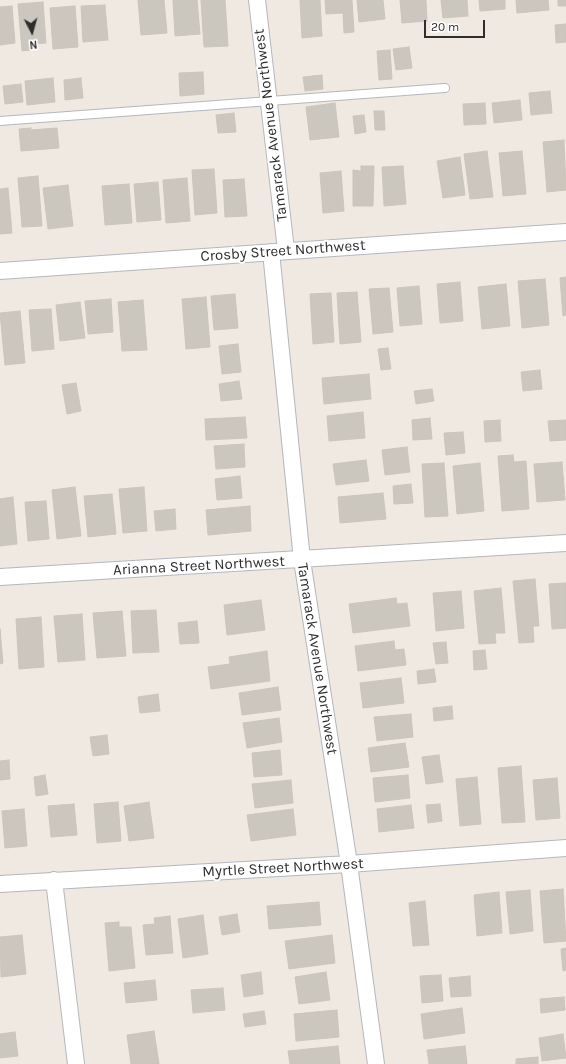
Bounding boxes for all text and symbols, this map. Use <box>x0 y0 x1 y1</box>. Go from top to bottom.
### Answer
north arrow <box>12 12 52 52</box>
scale bar <box>426 12 487 38</box>
text: 20 m <box>431 20 459 34</box>
street label: Tamarack Avenue Northwest <box>250 28 292 222</box>
text: N <box>29 38 38 51</box>
street label: Crosby Street Northwest <box>200 236 366 266</box>
street label: Arianna Street Northwest <box>113 553 285 579</box>
street label: Tamarack Avenue Northwest <box>293 562 341 756</box>
street label: Myrtle Street Northwest <box>202 855 364 881</box>

